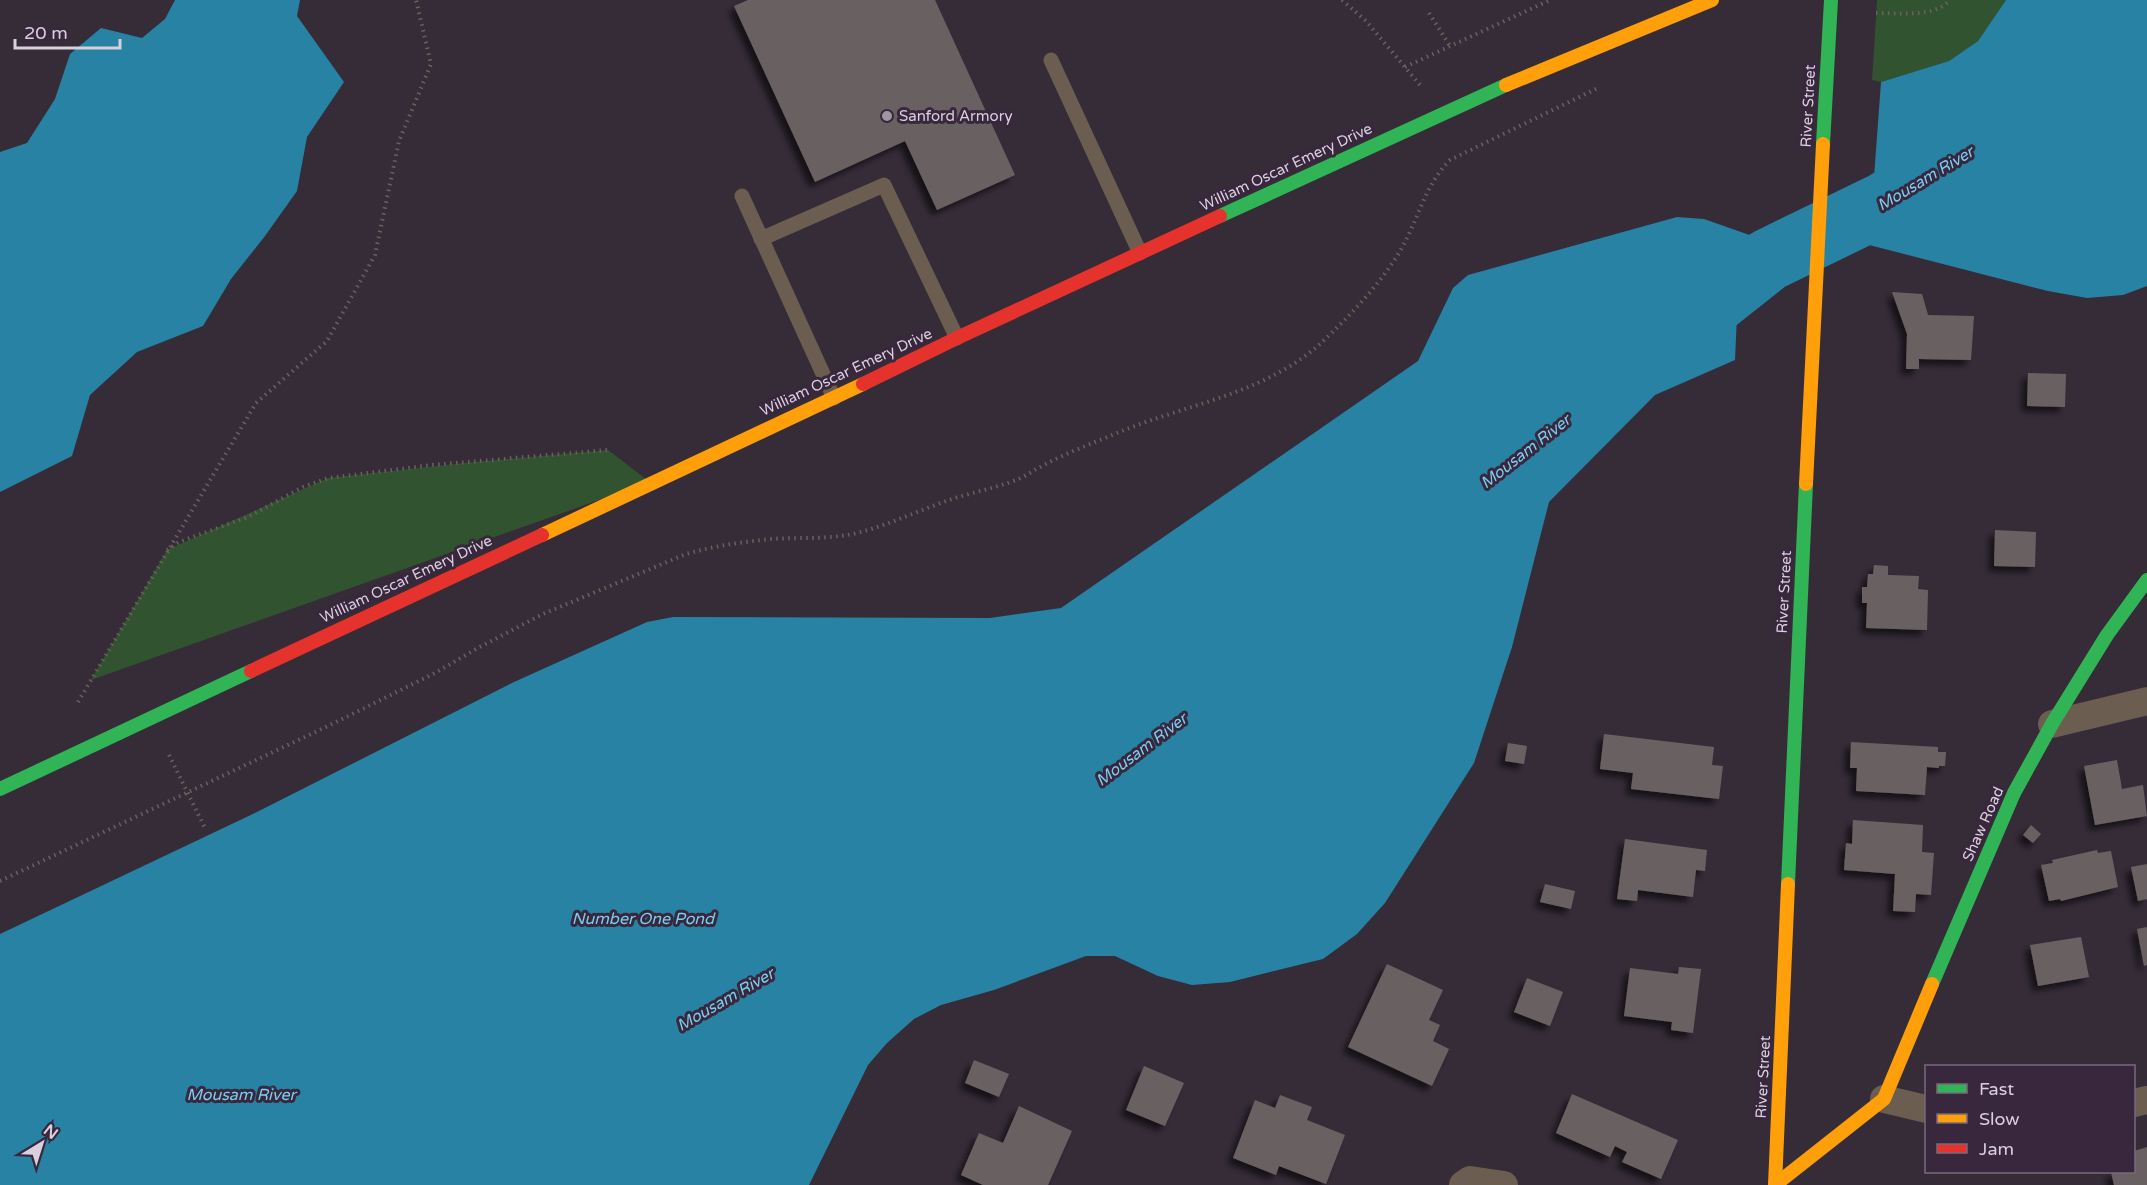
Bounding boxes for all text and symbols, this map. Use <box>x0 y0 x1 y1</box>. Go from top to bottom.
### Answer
scale bar <box>15 12 120 50</box>
text: 20 m <box>24 22 68 44</box>
street label: River Street <box>1797 64 1819 148</box>
place label: Sanford Armory <box>899 107 1012 125</box>
marker: Sanford Armory <box>880 109 894 123</box>
street label: William Oscar Emery Drive <box>1197 119 1375 215</box>
water label: Mousam River <box>1874 141 1979 216</box>
street label: William Oscar Emery Drive <box>757 324 935 420</box>
water label: Mousam River <box>1476 409 1576 493</box>
street label: William Oscar Emery Drive <box>317 531 495 627</box>
street label: River Street <box>1773 550 1795 634</box>
water label: Mousam River <box>1092 708 1193 791</box>
street label: Shaw Road <box>1959 784 2007 864</box>
water label: Number One Pond <box>572 909 716 929</box>
water label: Mousam River <box>673 963 779 1036</box>
street label: River Street <box>1752 1035 1774 1119</box>
legend <box>1925 1065 2135 1173</box>
text: Fast <box>1979 1078 2014 1100</box>
water label: Mousam River <box>186 1085 297 1105</box>
text: Slow <box>1979 1108 2020 1130</box>
north arrow <box>12 1113 72 1173</box>
text: N <box>39 1120 62 1144</box>
text: Jam <box>1979 1138 2014 1160</box>

